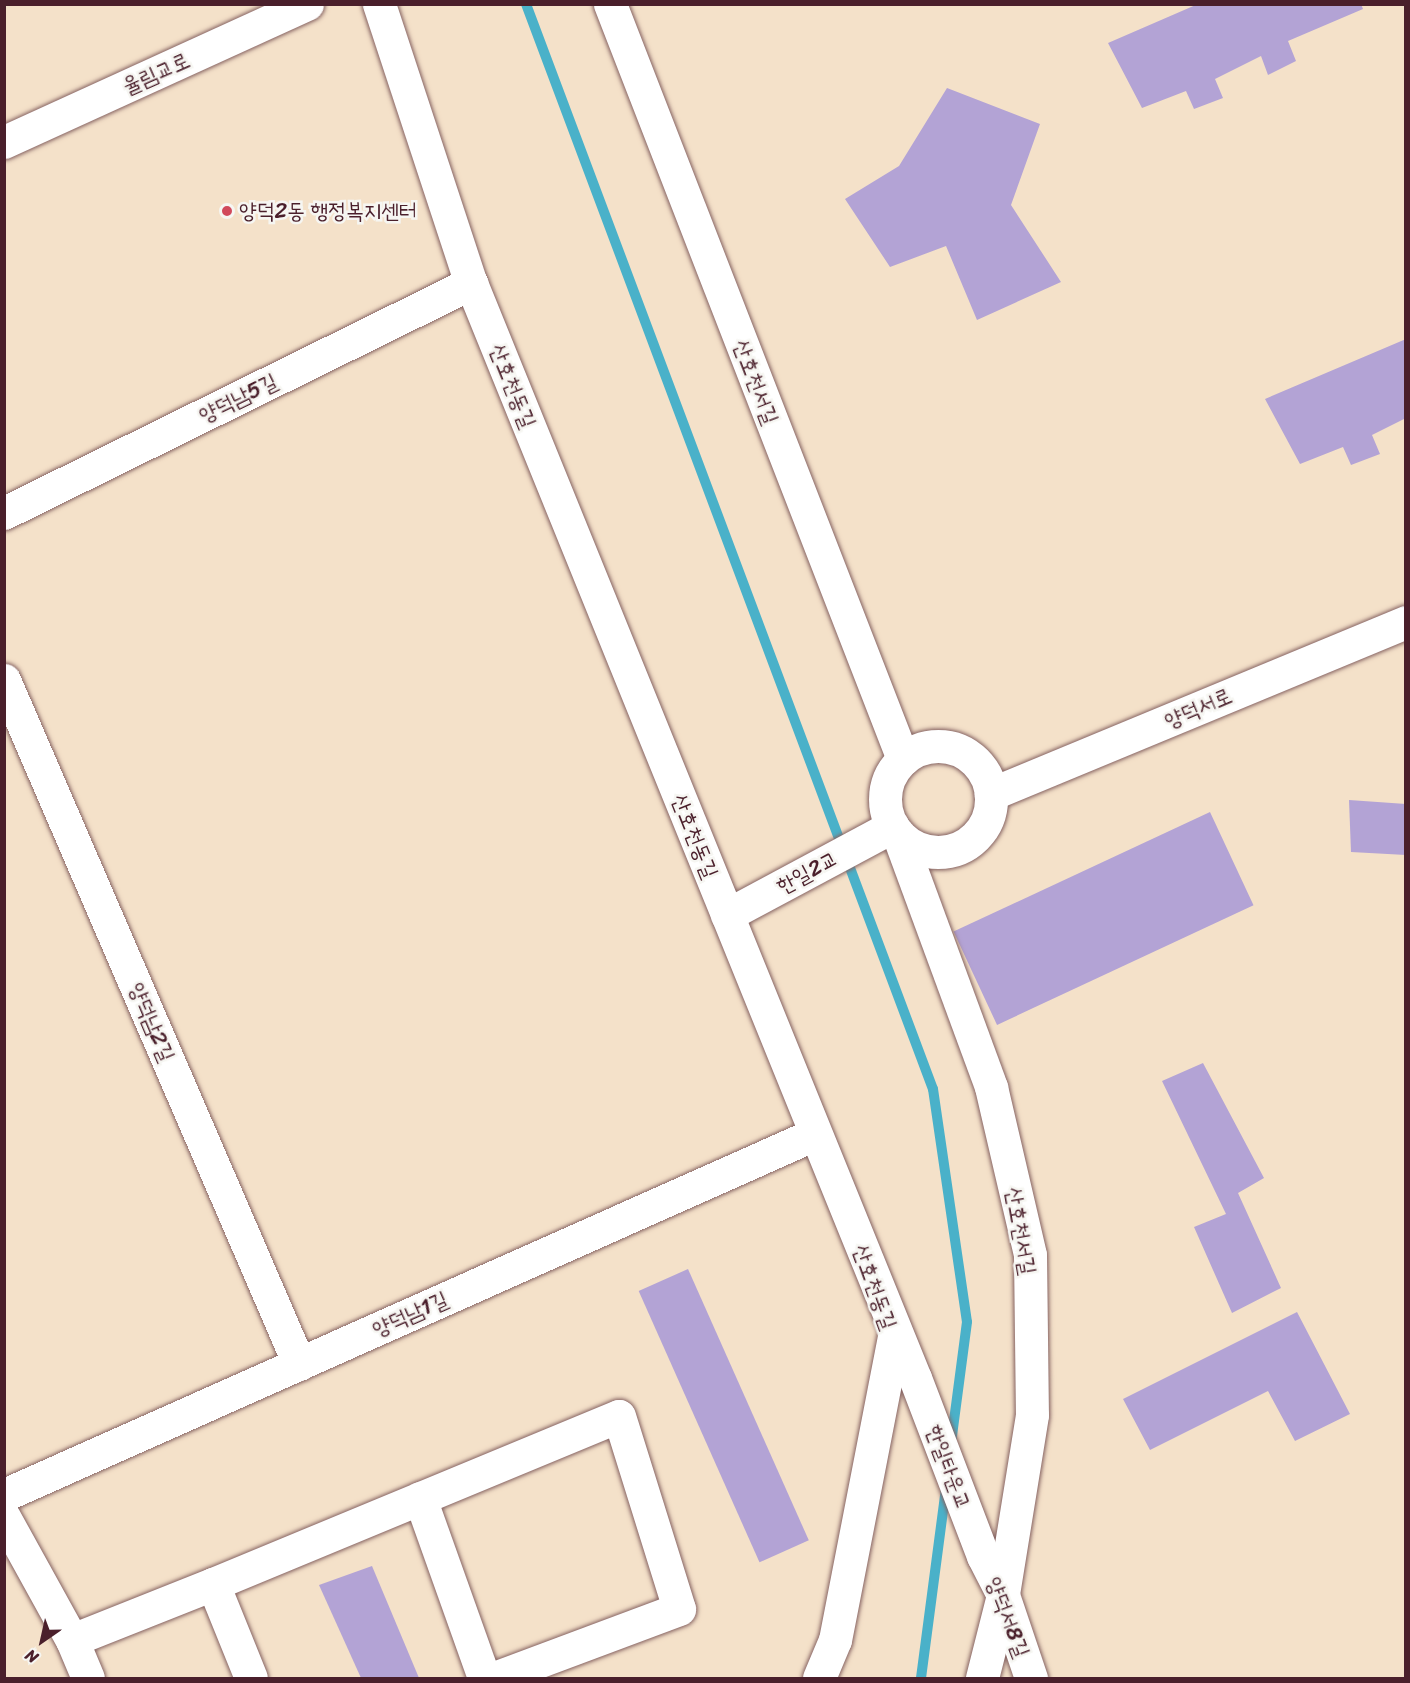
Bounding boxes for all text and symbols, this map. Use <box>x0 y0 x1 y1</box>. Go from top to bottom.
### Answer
street label: 율림교로 <box>118 47 194 99</box>
place label: 양덕2동 행정복지센터 <box>239 198 417 224</box>
marker: 양덕2동 행정복지센터 <box>220 204 234 218</box>
street label: 산호천서길 <box>728 336 784 428</box>
street label: 산호천동길 <box>484 340 542 432</box>
street label: 양덕남5길 <box>194 368 282 428</box>
street label: 양덕서로 <box>1160 682 1236 734</box>
street label: 산호천동길 <box>666 790 724 882</box>
street label: 한일2교 <box>772 845 842 899</box>
street label: 양덕남2길 <box>124 978 180 1066</box>
street label: 산호천서길 <box>1000 1185 1042 1277</box>
street label: 산호천동길 <box>847 1241 903 1333</box>
street label: 양덕남1길 <box>368 1286 452 1342</box>
street label: 한일타운교 <box>921 1421 977 1513</box>
street label: 양덕서8길 <box>981 1573 1035 1661</box>
north arrow <box>12 1611 72 1671</box>
text: N <box>19 1641 44 1671</box>

